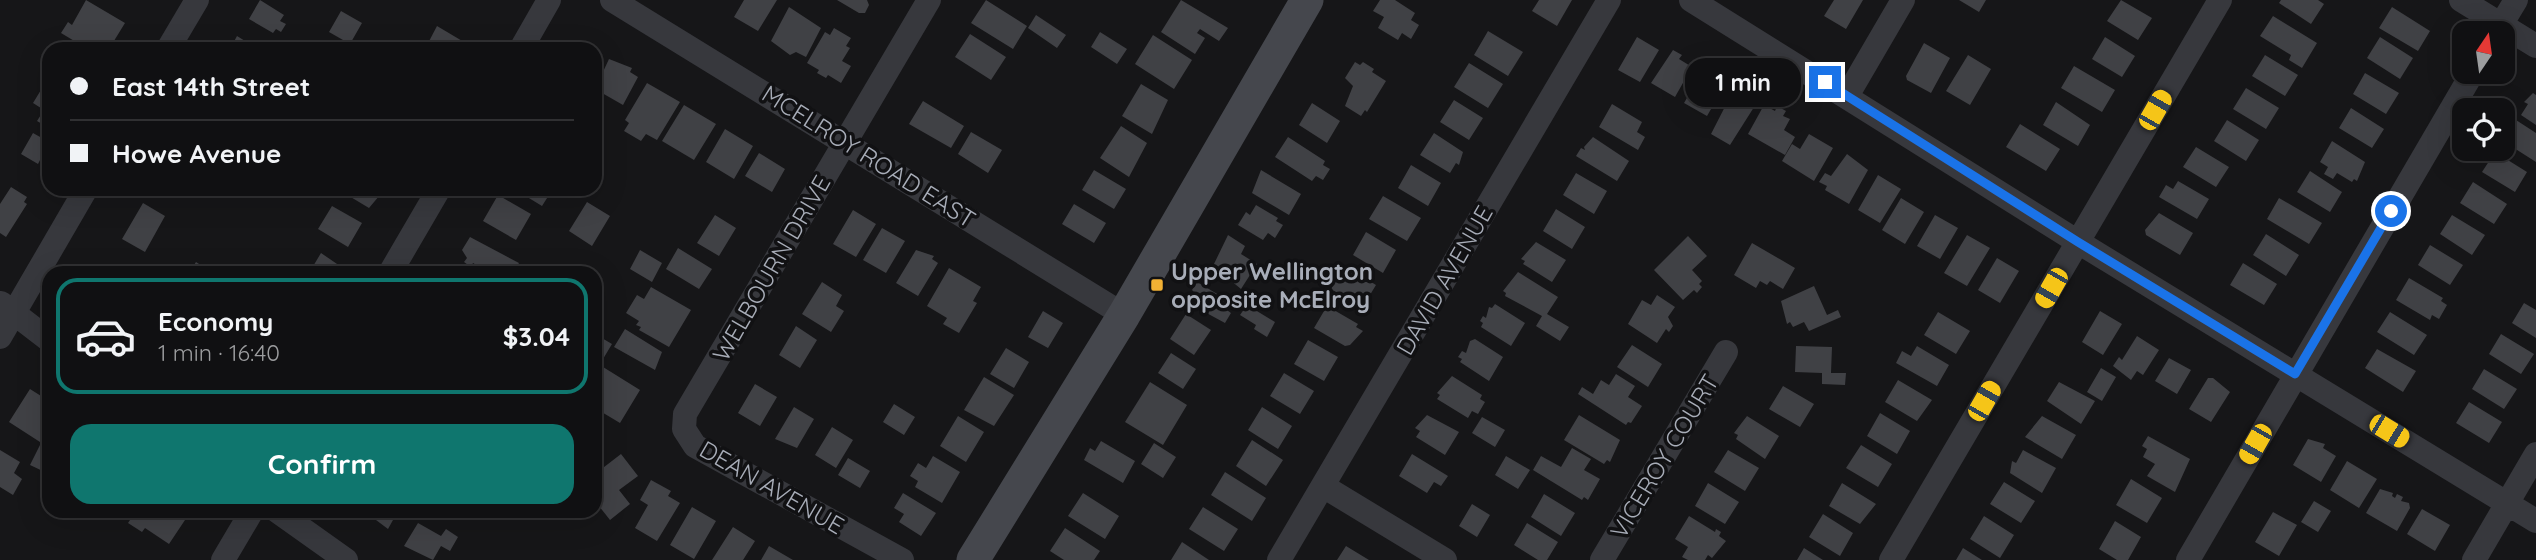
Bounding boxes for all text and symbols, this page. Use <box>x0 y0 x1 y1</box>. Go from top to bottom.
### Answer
north arrow <box>2452 21 2515 84</box>
map controls <box>2452 21 2515 161</box>
callout: 1 min <box>1685 57 1800 106</box>
route end <box>1809 66 1841 98</box>
text: 1 min <box>1715 68 1771 97</box>
text: East 14th Street <box>112 70 310 103</box>
street label: MCELROY ROAD EAST <box>757 78 981 234</box>
car <box>2136 87 2175 133</box>
button: locate <box>2452 98 2515 161</box>
text: Howe Avenue <box>112 137 281 170</box>
street label: WELBOURN DRIVE <box>706 170 836 366</box>
route start <box>2375 195 2407 227</box>
street label: DAVID AVENUE <box>1389 200 1499 360</box>
place label: Upper Wellington opposite McElroy <box>1171 256 1373 314</box>
car <box>2032 265 2071 311</box>
marker: Upper Wellington opposite McElroy <box>1149 277 1165 293</box>
icon: car <box>74 305 137 368</box>
text: Economy <box>158 305 273 338</box>
text: $3.04 <box>503 320 570 353</box>
text: 1 min · 16:40 <box>158 338 280 367</box>
street label: VICEROY COURT <box>1603 368 1725 544</box>
car <box>1965 378 2004 424</box>
car <box>2366 411 2413 451</box>
car <box>2236 421 2275 467</box>
button: Confirm <box>70 424 574 504</box>
street label: DEAN AVENUE <box>695 434 849 540</box>

